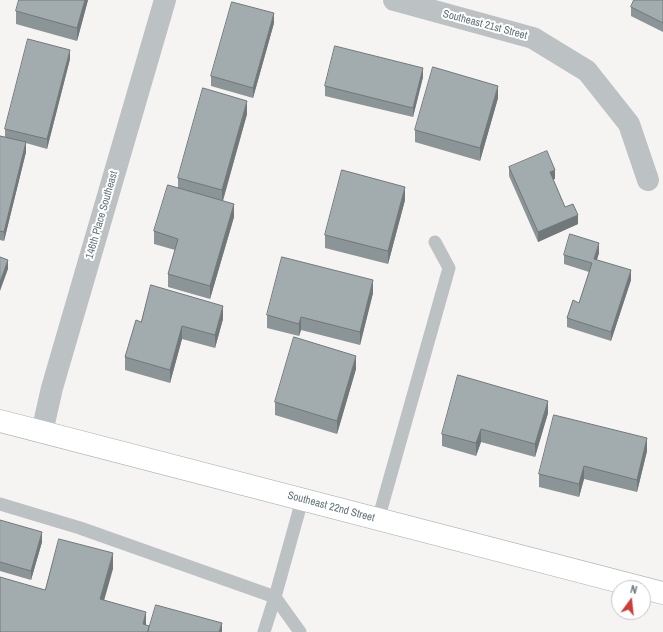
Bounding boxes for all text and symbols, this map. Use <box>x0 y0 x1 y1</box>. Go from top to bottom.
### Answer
street label: Southeast 21st Street <box>441 7 529 43</box>
street label: 146th Place Southeast <box>83 170 121 260</box>
street label: Southeast 22nd Street <box>286 489 376 525</box>
north arrow <box>611 580 651 620</box>
text: N <box>629 582 639 597</box>

